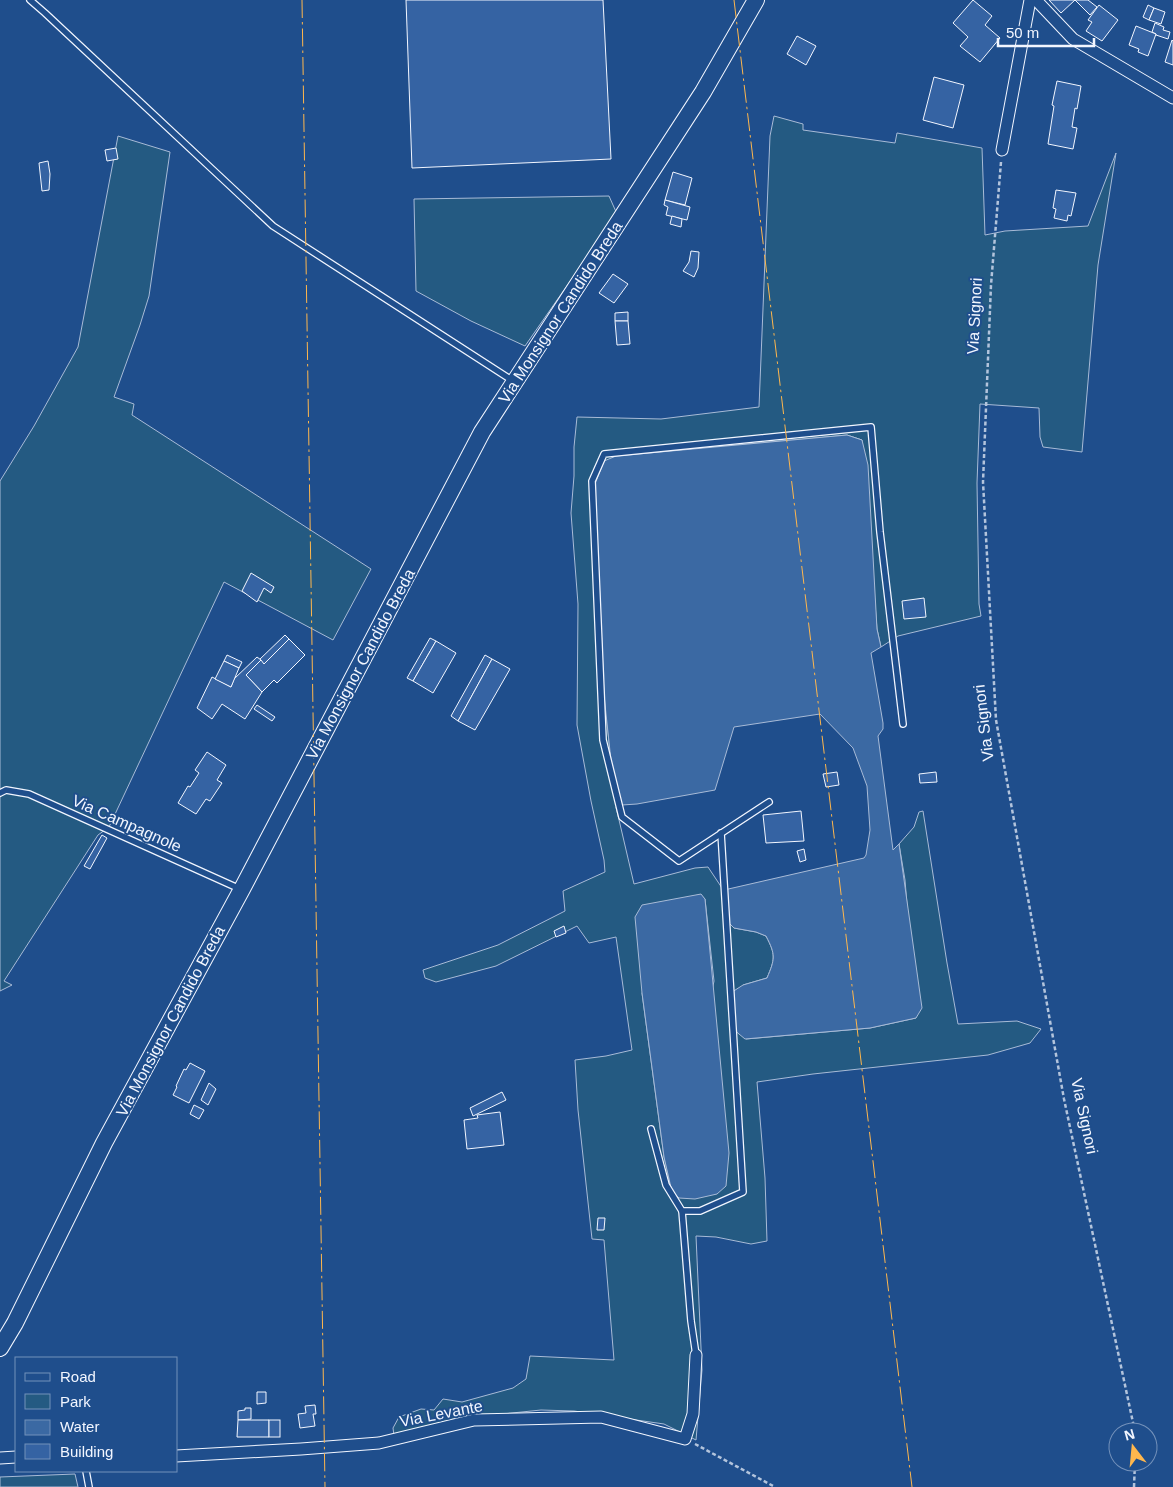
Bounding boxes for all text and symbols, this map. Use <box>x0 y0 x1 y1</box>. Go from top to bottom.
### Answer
scale bar <box>998 15 1094 47</box>
text: 50 m <box>1006 24 1039 41</box>
street label: Via Monsignor Candido Breda <box>495 218 626 406</box>
street label: Via Signori <box>964 277 985 355</box>
street label: Via Monsignor Candido Breda <box>303 566 418 762</box>
street label: Via Signori <box>970 684 997 762</box>
street label: Via Campagnole <box>69 792 184 855</box>
street label: Via Monsignor Candido Breda <box>113 923 228 1119</box>
street label: Via Signori <box>1068 1077 1101 1156</box>
legend <box>15 1357 178 1472</box>
text: Road <box>60 1368 96 1385</box>
text: Park <box>60 1393 91 1410</box>
street label: Via Levante <box>398 1397 484 1430</box>
text: Water <box>60 1418 99 1435</box>
north arrow <box>1108 1422 1158 1472</box>
text: N <box>1122 1425 1136 1444</box>
text: Building <box>60 1443 113 1460</box>

